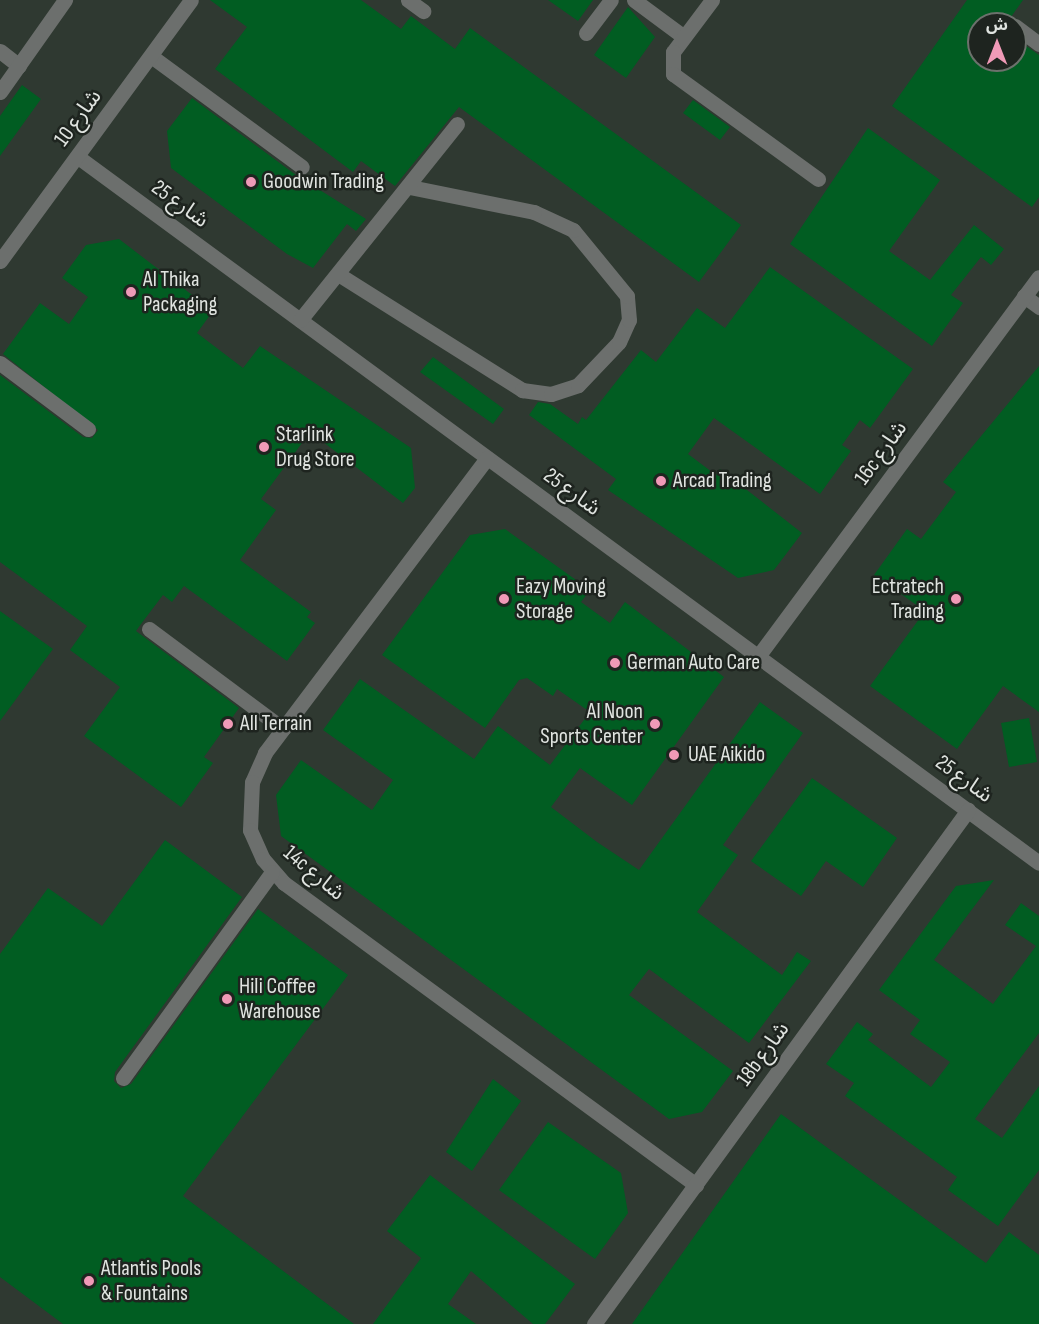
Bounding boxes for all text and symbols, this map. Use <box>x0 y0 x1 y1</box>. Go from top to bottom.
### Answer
north arrow <box>967 12 1027 72</box>
text: ش <box>986 16 1008 35</box>
street label: شارع 10 <box>49 84 107 152</box>
place label: Goodwin Trading <box>263 169 384 195</box>
street label: شارع 25 <box>146 174 214 234</box>
marker: Goodwin Trading <box>244 175 258 189</box>
place label: Al Thika Packaging <box>143 266 217 318</box>
marker: Al Thika Packaging <box>124 285 138 299</box>
street label: 16c شارع <box>849 416 913 490</box>
place label: Starlink Drug Store <box>276 421 354 472</box>
marker: Starlink Drug Store <box>257 440 271 454</box>
street label: شارع 25 <box>538 462 606 522</box>
place label: Arcad Trading <box>673 468 772 494</box>
marker: Arcad Trading <box>654 474 668 488</box>
place label: Eazy Moving Storage <box>516 573 606 624</box>
place label: Ectratech Trading <box>872 573 944 624</box>
marker: Eazy Moving Storage <box>497 592 511 606</box>
marker: Ectratech Trading <box>949 592 963 606</box>
place label: German Auto Care <box>627 650 760 676</box>
marker: German Auto Care <box>608 656 622 670</box>
place label: Al Noon Sports Center <box>540 698 643 750</box>
place label: All Terrain <box>240 711 312 737</box>
marker: All Terrain <box>221 717 235 731</box>
marker: Al Noon Sports Center <box>648 717 662 731</box>
place label: UAE Aikido <box>688 742 765 768</box>
marker: UAE Aikido <box>665 746 683 764</box>
street label: شارع 25 <box>930 749 998 809</box>
street label: 14c شارع <box>278 840 350 906</box>
place label: Hili Coffee Warehouse <box>239 973 320 1024</box>
marker: Hili Coffee Warehouse <box>220 992 234 1006</box>
street label: 18b شارع <box>731 1017 795 1091</box>
place label: Atlantis Pools & Fountains <box>101 1255 201 1306</box>
marker: Atlantis Pools & Fountains <box>82 1274 96 1288</box>

